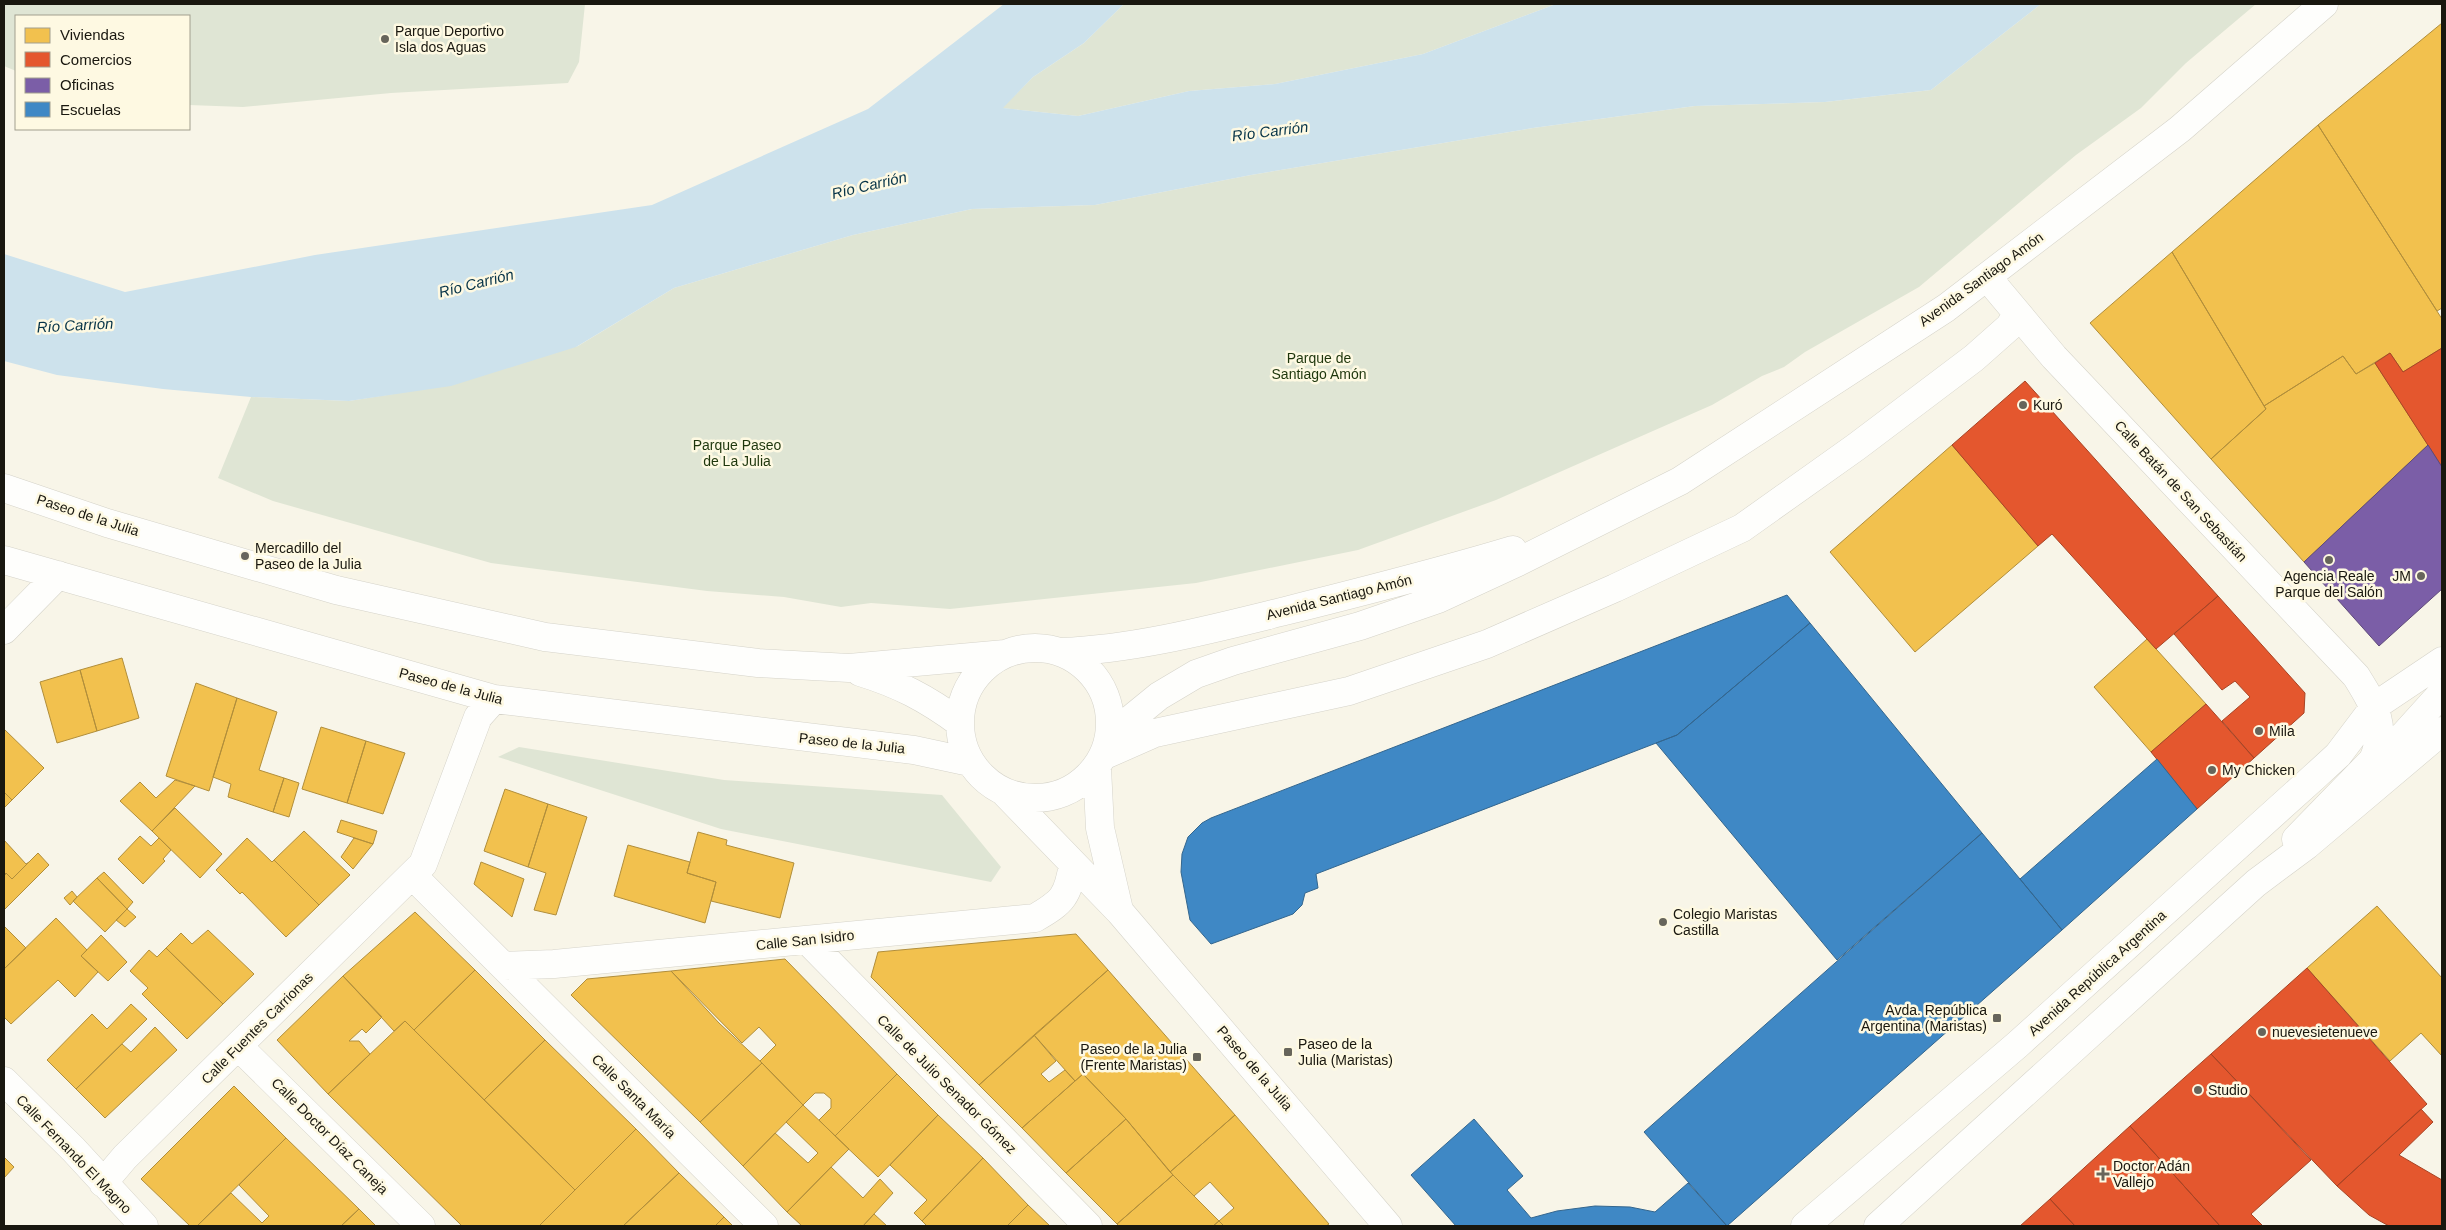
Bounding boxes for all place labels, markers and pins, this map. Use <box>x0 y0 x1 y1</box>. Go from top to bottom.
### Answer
place label: Parque Deportivo Isla dos Aguas <box>395 23 504 55</box>
marker: Parque Deportivo Isla dos Aguas <box>379 33 391 45</box>
place label: Kuró <box>2033 397 2063 413</box>
marker: Kuró <box>2017 399 2029 411</box>
place label: Mercadillo del Paseo de la Julia <box>255 540 362 572</box>
marker: Mercadillo del Paseo de la Julia <box>239 550 251 562</box>
marker: Agencia Reale Parque del Salón <box>2323 554 2335 566</box>
place label: Agencia Reale Parque del Salón <box>2275 568 2383 600</box>
place label: JM <box>2392 568 2411 584</box>
marker: JM <box>2415 570 2427 582</box>
place label: Mila <box>2269 723 2295 739</box>
marker: Mila <box>2253 725 2265 737</box>
place label: My Chicken <box>2222 762 2295 778</box>
marker: My Chicken <box>2206 764 2218 776</box>
place label: Colegio Maristas Castilla <box>1673 906 1777 938</box>
marker: Colegio Maristas Castilla <box>1657 916 1669 928</box>
place label: Avda. República Argentina (Maristas) <box>1861 1002 1987 1034</box>
marker: Avda. República Argentina (Maristas) <box>1991 1012 2003 1024</box>
place label: nuevesietenueve <box>2272 1024 2378 1040</box>
marker: nuevesietenueve <box>2256 1026 2268 1038</box>
place label: Paseo de la Julia (Maristas) <box>1298 1036 1393 1068</box>
place label: Paseo de la Julia (Frente Maristas) <box>1080 1041 1187 1073</box>
marker: Paseo de la Julia (Maristas) <box>1282 1046 1294 1058</box>
marker: Paseo de la Julia (Frente Maristas) <box>1191 1051 1203 1063</box>
place label: Studio <box>2208 1082 2248 1098</box>
marker: Studio <box>2192 1084 2204 1096</box>
place label: Doctor Adán Vallejo <box>2113 1158 2190 1190</box>
marker: Doctor Adán Vallejo <box>2097 1168 2109 1180</box>

